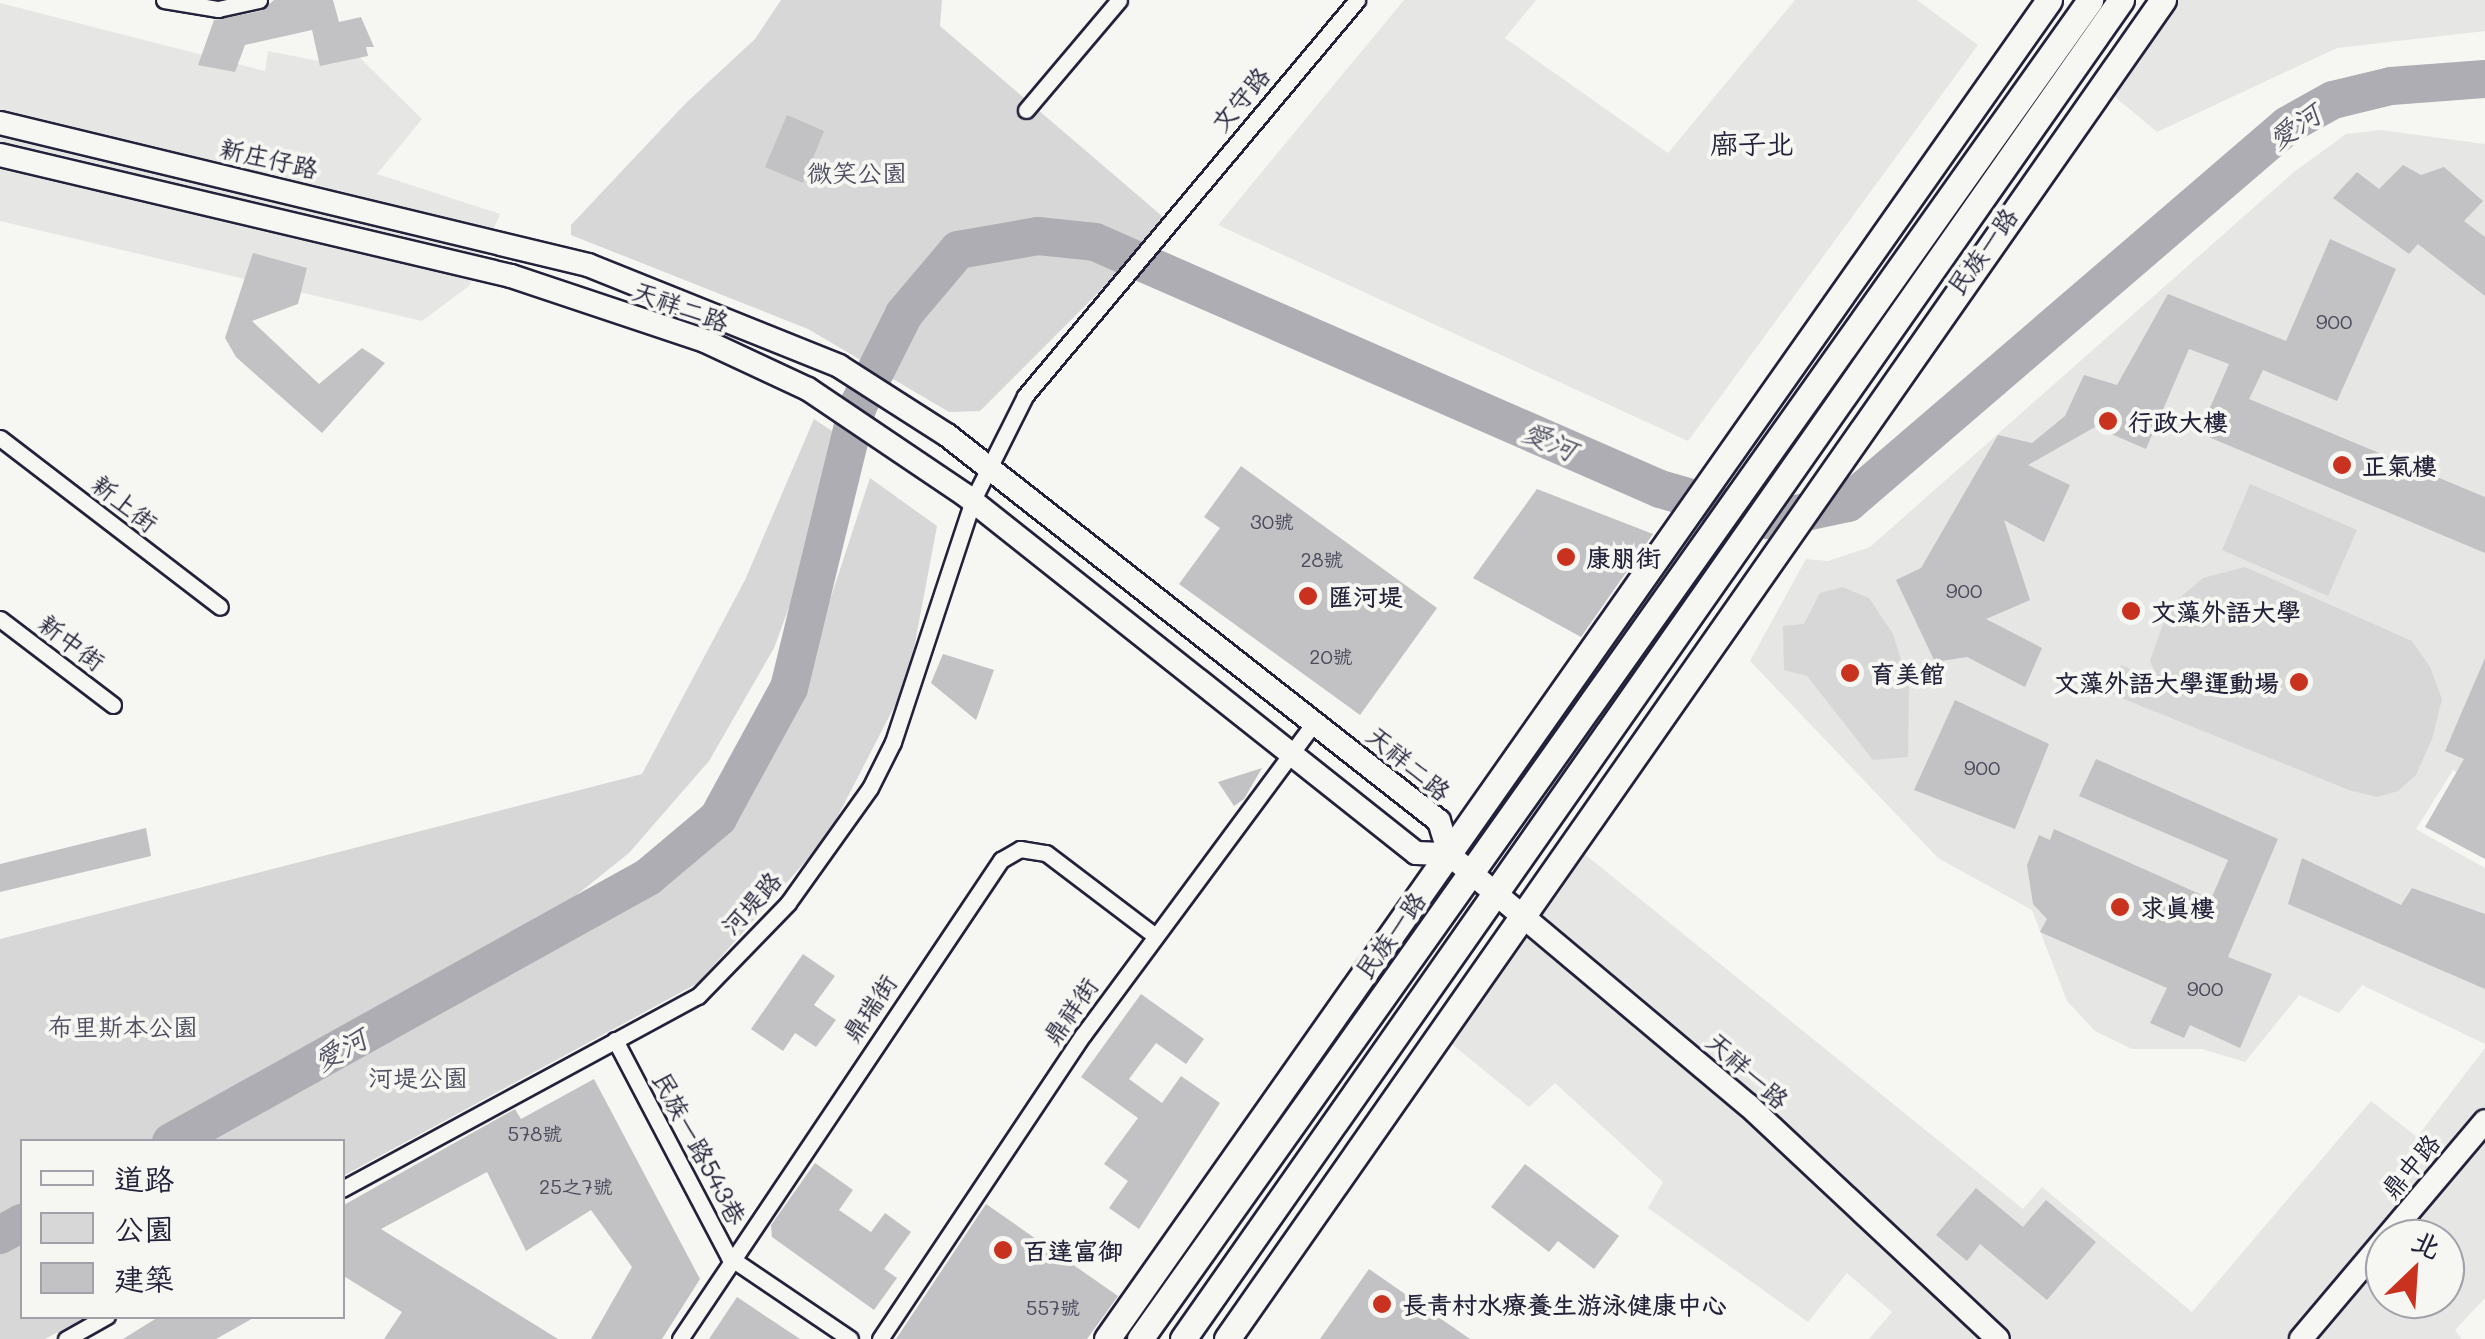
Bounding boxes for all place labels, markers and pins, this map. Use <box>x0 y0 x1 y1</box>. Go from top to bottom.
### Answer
place label: 行政大樓 <box>2128 406 2228 436</box>
marker: 行政大樓 <box>2097 410 2119 432</box>
place label: 正氣樓 <box>2362 450 2437 480</box>
marker: 正氣樓 <box>2331 454 2353 476</box>
place label: 康朋街 <box>1586 542 1661 572</box>
marker: 康朋街 <box>1555 546 1577 568</box>
place label: 匯河堤 <box>1328 581 1403 611</box>
marker: 匯河堤 <box>1297 585 1319 607</box>
place label: 文藻外語大學 <box>2151 596 2301 626</box>
marker: 文藻外語大學 <box>2120 600 2142 622</box>
place label: 育美館 <box>1870 658 1945 688</box>
marker: 育美館 <box>1839 662 1861 684</box>
place label: 文藻外語大學運動場 <box>2054 667 2279 697</box>
marker: 文藻外語大學運動場 <box>2288 671 2310 693</box>
place label: 求真樓 <box>2140 892 2215 922</box>
marker: 求真樓 <box>2109 896 2131 918</box>
place label: 百達富御 <box>1023 1235 1123 1265</box>
marker: 百達富御 <box>992 1239 1014 1261</box>
place label: 長青村水療養生游泳健康中心 <box>1402 1289 1727 1319</box>
marker: 長青村水療養生游泳健康中心 <box>1371 1293 1393 1315</box>

